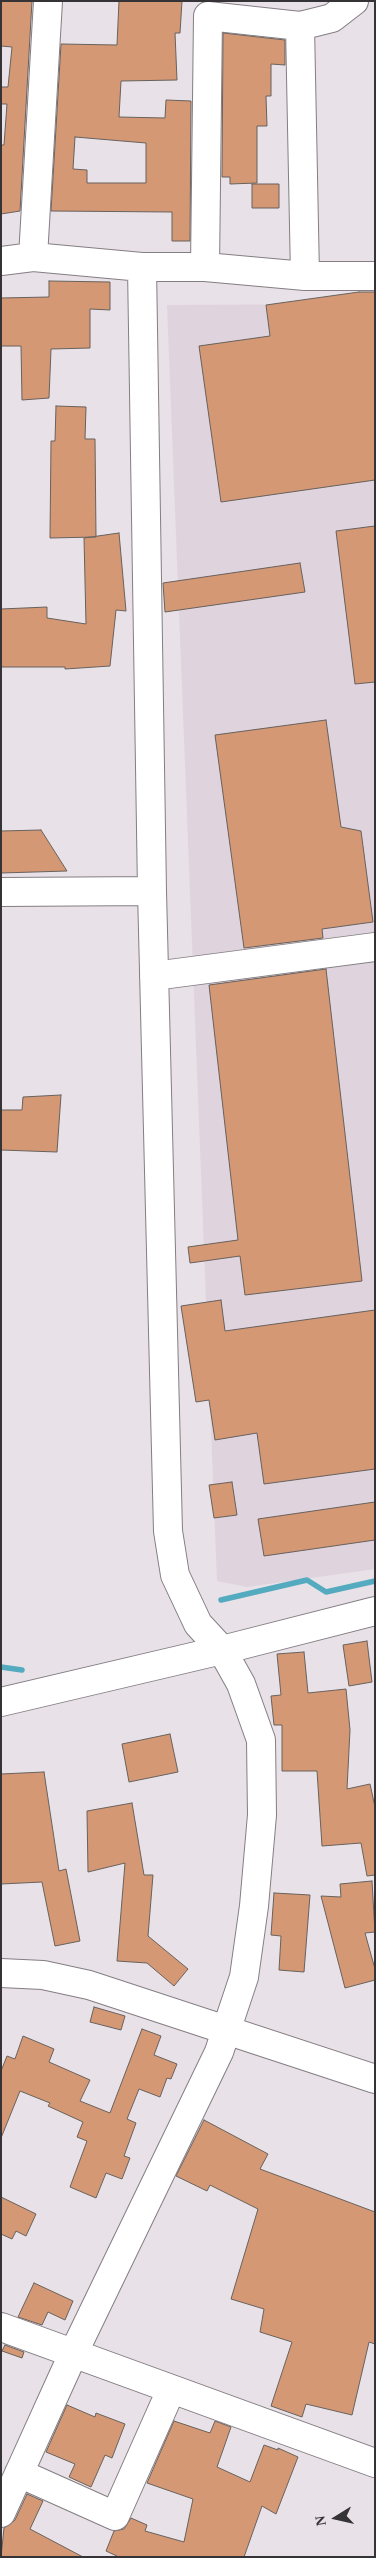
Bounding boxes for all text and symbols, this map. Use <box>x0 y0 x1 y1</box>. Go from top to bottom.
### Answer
north arrow <box>311 2493 361 2543</box>
text: N <box>312 2514 329 2527</box>

